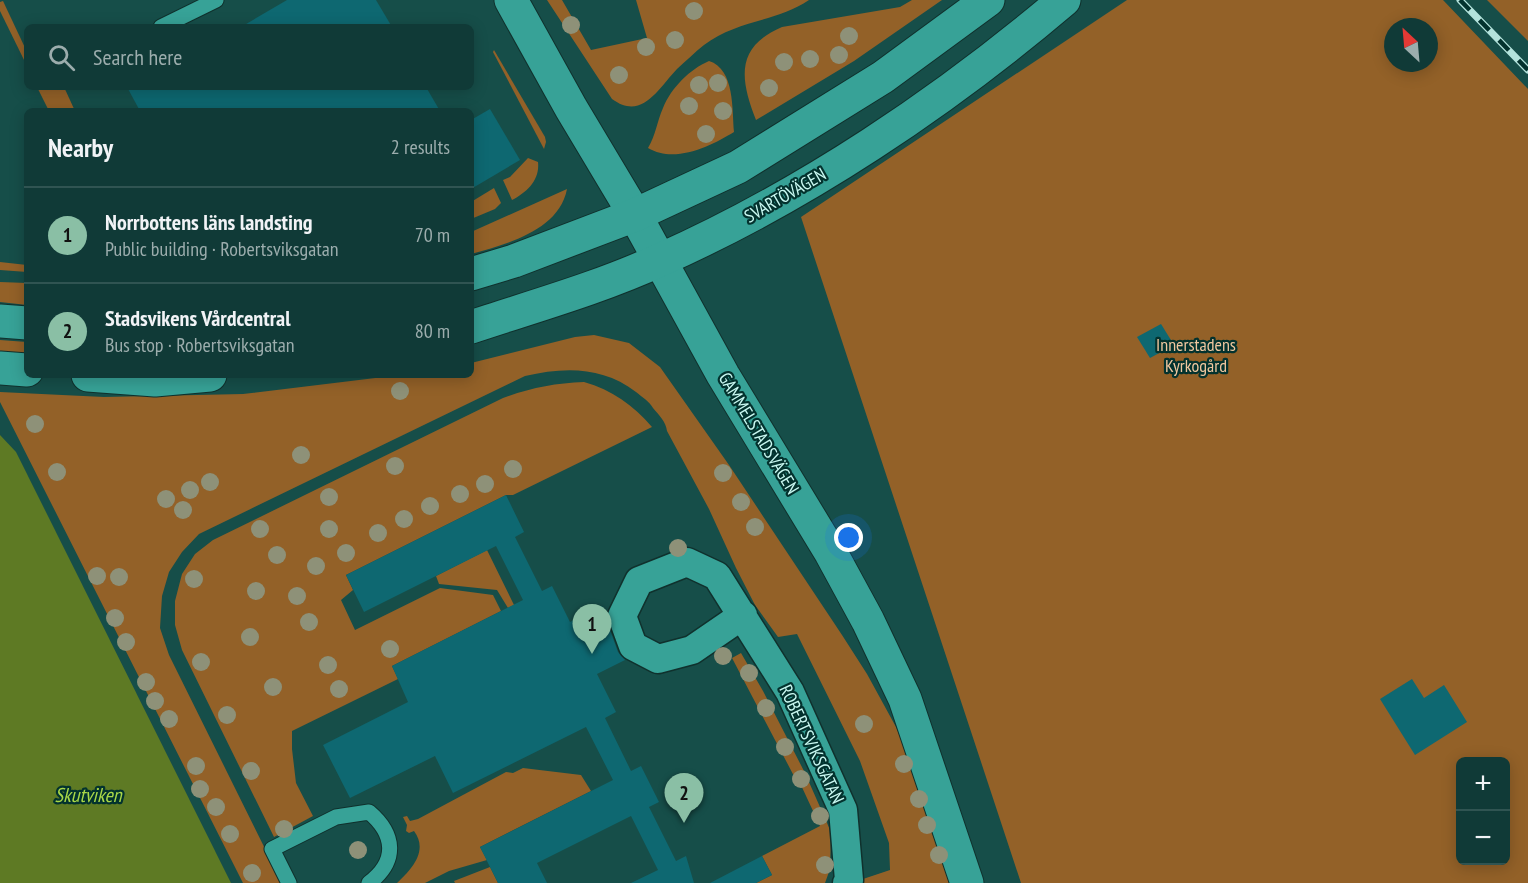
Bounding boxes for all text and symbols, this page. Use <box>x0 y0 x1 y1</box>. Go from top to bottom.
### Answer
north arrow <box>1384 18 1438 72</box>
search box <box>24 24 474 90</box>
icon: search <box>45 41 78 74</box>
text: Search here <box>93 43 182 71</box>
text: Nearby <box>48 131 113 164</box>
text: 2 results <box>391 134 450 160</box>
street label: SVARTÖVÄGEN <box>740 162 830 228</box>
text: Norrbottens läns landsting <box>105 208 313 236</box>
text: 1 <box>63 222 72 248</box>
text: 70 m <box>415 222 450 248</box>
text: Public building · Robertsviksgatan <box>105 236 339 262</box>
text: Stadsvikens Vårdcentral <box>105 304 291 332</box>
text: 2 <box>63 318 72 344</box>
text: 80 m <box>415 318 450 344</box>
text: Bus stop · Robertsviksgatan <box>105 332 294 358</box>
park label: Innerstadens Kyrkogård <box>1156 333 1236 377</box>
street label: GAMMELSTADSVÄGEN <box>714 368 804 498</box>
your location <box>834 523 863 552</box>
pin: 1 <box>572 604 612 654</box>
street label: ROBERTSVIKSGATAN <box>774 681 850 807</box>
map controls <box>1456 757 1510 865</box>
button: + <box>1456 757 1510 811</box>
pin: 2 <box>664 774 704 823</box>
water label: Skutviken <box>54 782 123 808</box>
button: − <box>1456 811 1510 865</box>

